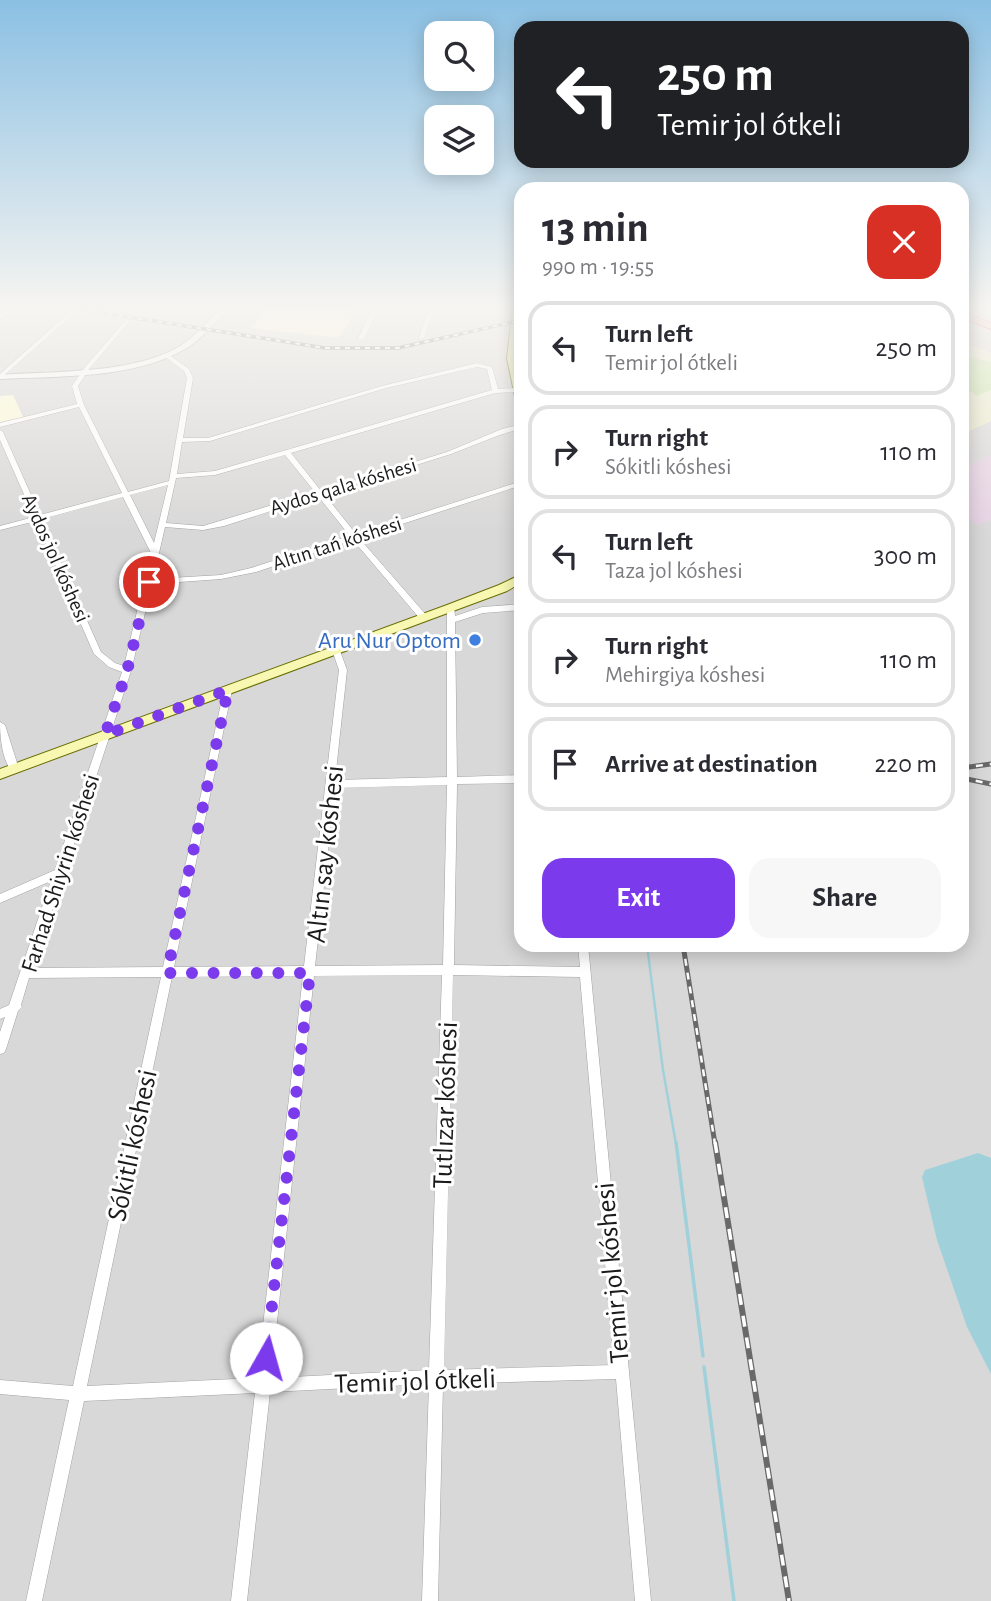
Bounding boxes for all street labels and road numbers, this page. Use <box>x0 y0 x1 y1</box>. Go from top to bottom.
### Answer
street label: Aydos qala kóshesi <box>267 454 419 519</box>
street label: Aydos jol kóshesi <box>18 491 93 626</box>
street label: Altın tań kóshesi <box>270 513 404 574</box>
street label: Altın say kóshesi <box>303 764 349 944</box>
street label: Farhad Shiyrin kóshesi <box>18 771 104 976</box>
street label: Tutlızar kóshesi <box>429 1021 463 1189</box>
street label: Sókitli kóshesi <box>103 1067 163 1224</box>
street label: Temir jol kóshesi <box>591 1181 635 1364</box>
street label: Temir jol ótkeli <box>334 1365 496 1399</box>

